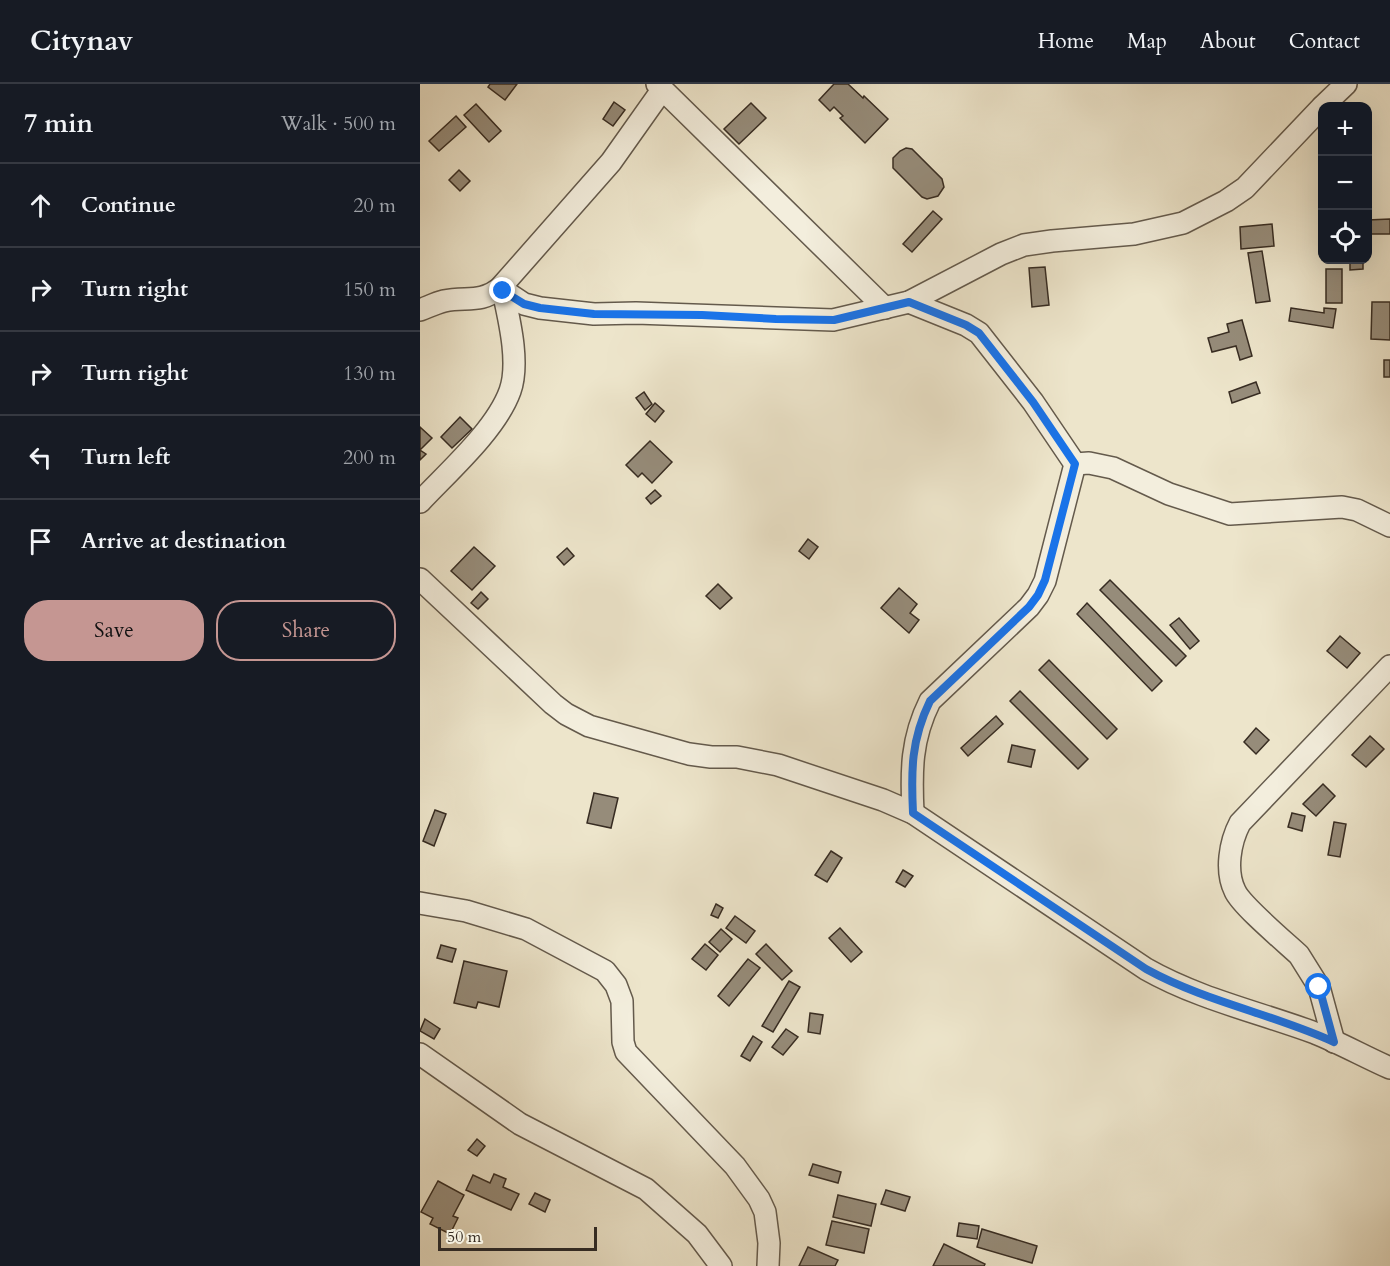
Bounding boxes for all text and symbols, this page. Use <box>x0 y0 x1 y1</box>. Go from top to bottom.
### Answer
text: Citynav <box>30 22 133 60</box>
text: Home <box>1038 27 1094 56</box>
text: Map <box>1127 27 1167 56</box>
text: About <box>1200 27 1256 56</box>
text: Contact <box>1289 27 1360 56</box>
map controls <box>1318 102 1372 264</box>
button: + <box>1318 102 1372 156</box>
text: 7 min <box>24 106 93 141</box>
text: Walk · 500 m <box>281 110 396 137</box>
button: − <box>1318 156 1372 210</box>
icon: ahead <box>24 189 57 222</box>
text: Continue <box>81 190 176 220</box>
text: 20 m <box>353 192 396 219</box>
button: locate <box>1318 210 1372 264</box>
icon: right <box>24 273 57 306</box>
text: Turn right <box>81 274 188 304</box>
text: 150 m <box>343 276 396 303</box>
route end <box>489 277 515 303</box>
icon: right <box>24 357 57 390</box>
text: Turn right <box>81 358 188 388</box>
text: 130 m <box>343 360 396 387</box>
icon: left <box>24 441 57 474</box>
text: Turn left <box>81 442 170 472</box>
text: 200 m <box>343 444 396 471</box>
icon: arrive <box>24 525 57 558</box>
text: Arrive at destination <box>81 526 286 556</box>
button: Save <box>24 600 204 661</box>
button: Share <box>216 600 396 661</box>
route start <box>1305 973 1331 999</box>
scale bar <box>438 1224 597 1252</box>
text: 50 m <box>447 1226 481 1248</box>

